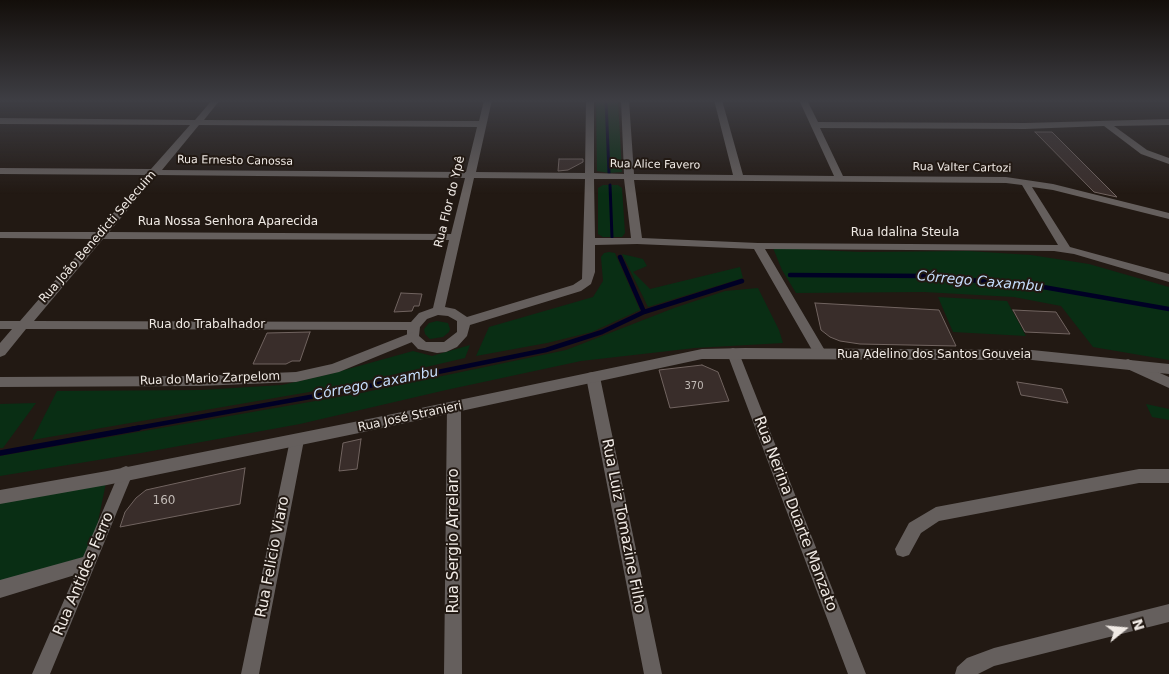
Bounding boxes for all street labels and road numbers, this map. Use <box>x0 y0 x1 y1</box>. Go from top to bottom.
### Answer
street label: Rua Ernesto Canossa <box>177 153 293 169</box>
street label: Rua Flor do Ypê <box>432 155 468 249</box>
street label: Rua Alice Favero <box>610 158 700 172</box>
street label: Rua Valter Cartozi <box>913 161 1011 175</box>
street label: Rua João Benedicti Selecuim <box>37 168 159 306</box>
street label: Rua Nossa Senhora Aparecida <box>138 215 318 229</box>
street label: Rua Idalina Steula <box>851 226 959 240</box>
street label: Rua do Trabalhador <box>149 318 265 332</box>
street label: Rua Adelino dos Santos Gouveia <box>837 348 1031 362</box>
street label: Rua do Mario Zarpelom <box>140 369 280 389</box>
street label: Rua José Stranieri <box>357 399 463 435</box>
street label: Rua Nerina Duarte Manzato <box>749 414 841 614</box>
street label: Rua Luiz Tomazine Filho <box>597 437 649 615</box>
street label: Rua Sergio Arrelaro <box>445 468 463 614</box>
street label: Rua Felicio Viaro <box>252 495 294 619</box>
street label: Rua Antides Ferro <box>50 510 118 638</box>

